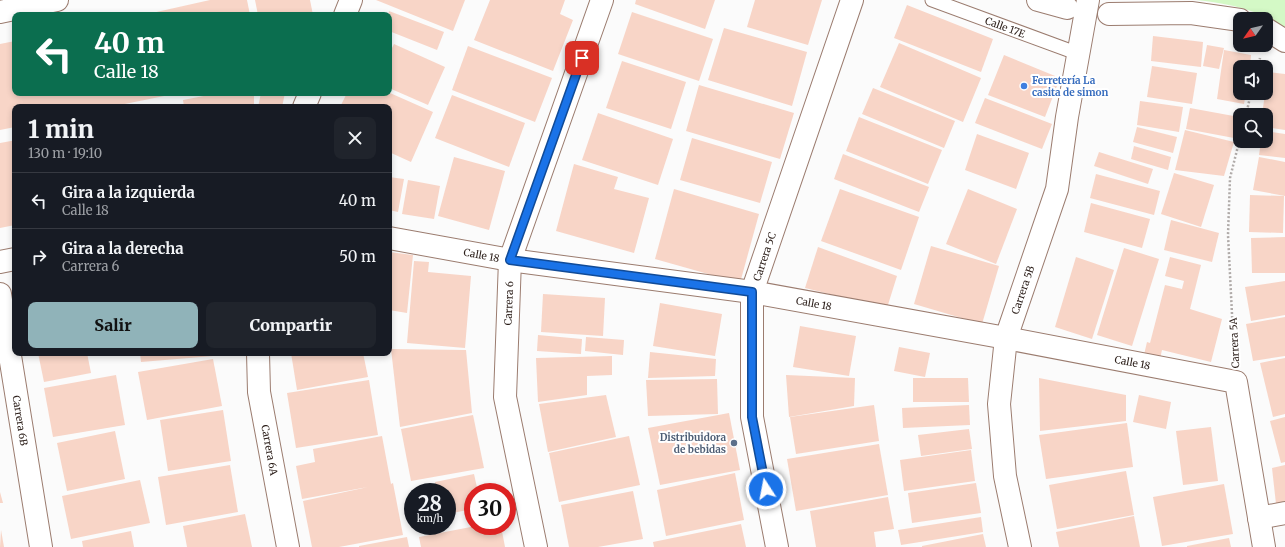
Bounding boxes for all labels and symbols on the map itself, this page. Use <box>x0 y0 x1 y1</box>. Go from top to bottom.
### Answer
north arrow <box>1233 12 1273 52</box>
street label: Calle 17E <box>983 14 1028 41</box>
pin <box>565 41 599 75</box>
place label: Ferretería La casita de simon <box>1032 74 1108 99</box>
marker: Ferretería La casita de simon <box>1019 81 1029 91</box>
street label: Carrera 5C <box>750 230 779 283</box>
street label: Calle 18 <box>462 246 500 265</box>
street label: Carrera 5B <box>1009 264 1037 316</box>
street label: Carrera 6 <box>502 281 516 326</box>
street label: Calle 18 <box>795 294 833 313</box>
street label: Carrera 5A <box>1227 316 1242 369</box>
street label: Calle 18 <box>1113 353 1151 372</box>
street label: Carrera 6B <box>10 394 31 447</box>
street label: Carrera 6A <box>258 424 281 477</box>
place label: Distribuidora de bebidas <box>660 431 726 456</box>
marker: Distribuidora de bebidas <box>729 438 739 448</box>
position arrow <box>745 468 787 510</box>
speed limit sign: 30 <box>464 483 516 535</box>

